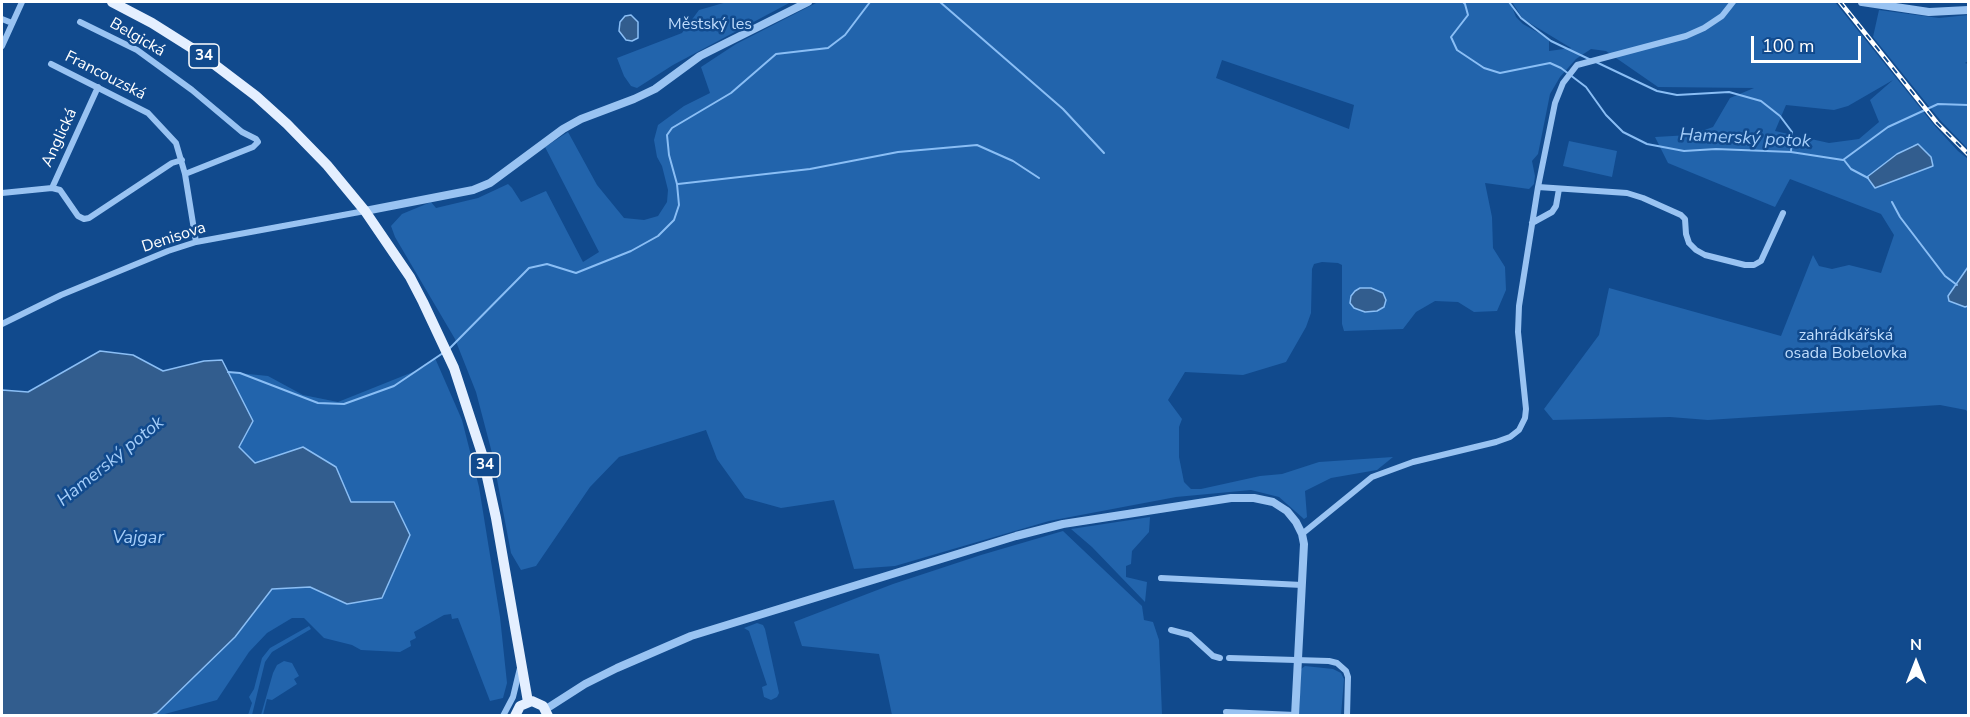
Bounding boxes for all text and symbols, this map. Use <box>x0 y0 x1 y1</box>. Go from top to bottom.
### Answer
street label: Belgická <box>106 14 168 62</box>
park label: Městský les <box>668 15 752 35</box>
scale bar <box>1754 24 1864 62</box>
text: 100 m <box>1762 34 1814 58</box>
road number: 34 <box>189 44 219 68</box>
street label: Francouzská <box>61 47 149 105</box>
street label: Anglická <box>38 106 82 170</box>
water label: Hamerský potok <box>1679 125 1811 153</box>
street label: Denisova <box>140 219 208 257</box>
park label: zahrádkářská osada Bobelovka <box>1785 326 1907 364</box>
water label: Hamerský potok <box>53 412 169 512</box>
road number: 34 <box>470 453 500 477</box>
water label: Vajgar <box>112 528 164 550</box>
north arrow <box>1886 633 1946 693</box>
text: N <box>1910 634 1922 656</box>

